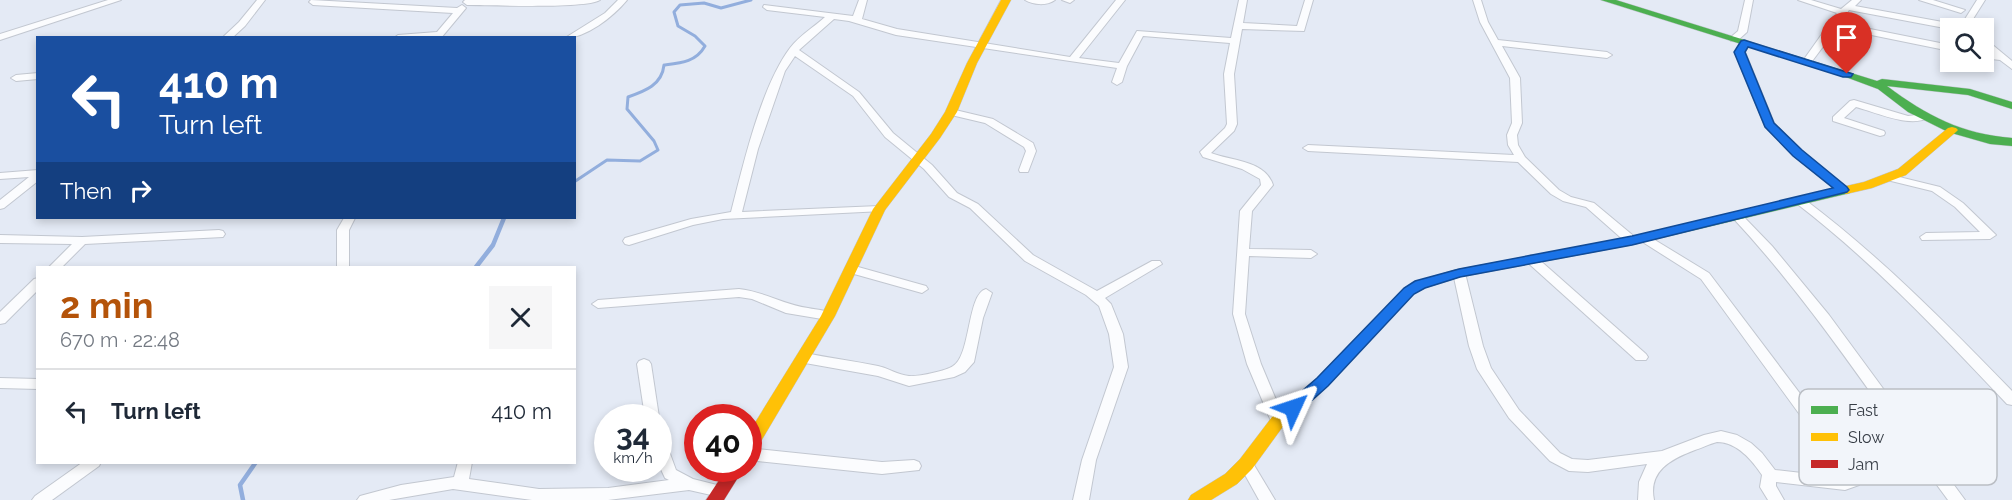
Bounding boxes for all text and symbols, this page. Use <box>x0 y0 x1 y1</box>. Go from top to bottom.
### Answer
pin <box>1821 12 1872 74</box>
map controls <box>1940 18 1994 72</box>
button: search <box>1940 18 1994 72</box>
icon: arrive <box>1830 21 1863 54</box>
text: 410 m <box>159 59 279 108</box>
icon: left <box>60 60 138 138</box>
text: Turn left <box>159 109 262 140</box>
icon: right <box>124 174 157 207</box>
text: Then <box>60 178 112 204</box>
text: 2 min <box>60 284 153 326</box>
button: close <box>489 286 552 349</box>
text: 670 m · 22:48 <box>60 328 180 352</box>
position arrow <box>1261 376 1325 440</box>
legend <box>1799 389 1997 485</box>
icon: left <box>60 395 93 428</box>
text: Turn left <box>111 398 201 424</box>
text: 410 m <box>491 398 552 424</box>
text: Fast <box>1848 401 1879 420</box>
speed limit sign: 40 <box>684 404 762 482</box>
text: 34 <box>616 418 650 453</box>
text: Slow <box>1848 428 1884 447</box>
text: km/h <box>613 449 653 467</box>
text: Jam <box>1848 455 1879 474</box>

